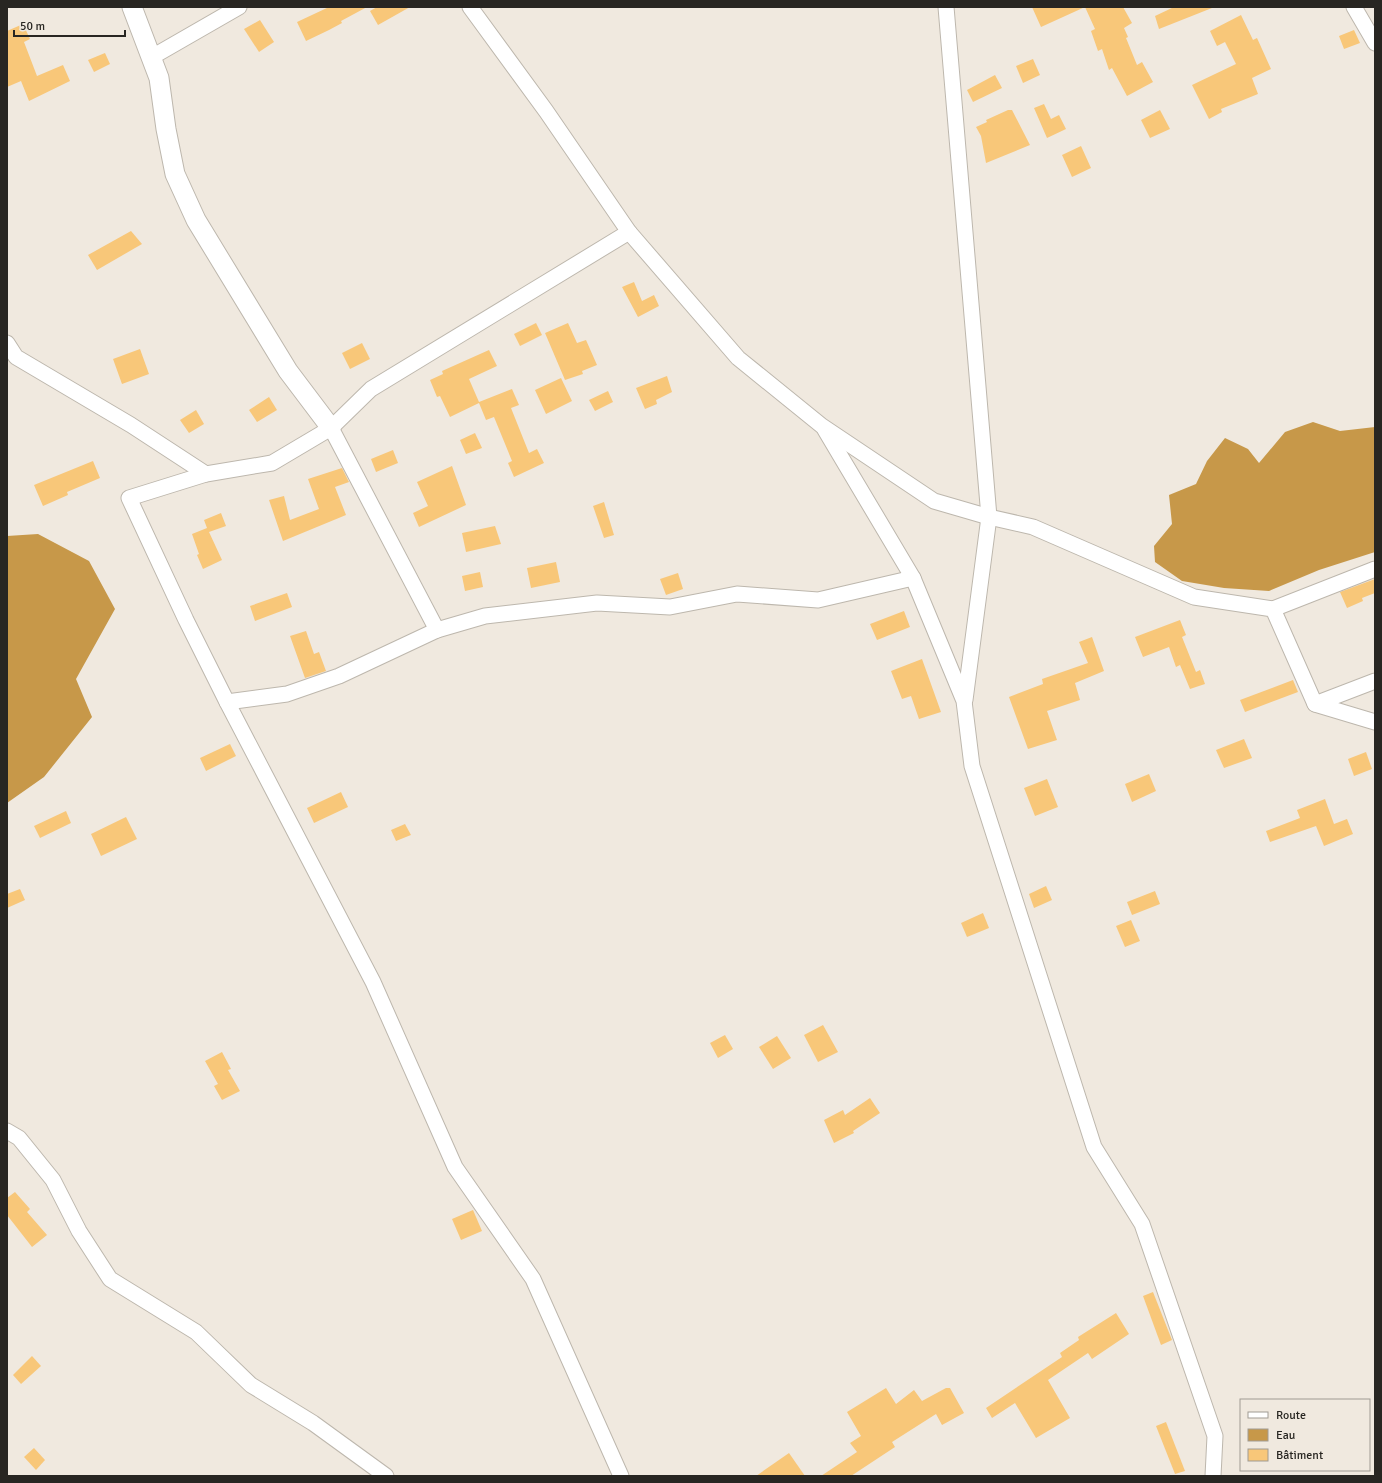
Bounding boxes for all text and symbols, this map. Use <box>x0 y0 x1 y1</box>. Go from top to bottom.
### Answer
scale bar <box>14 12 125 38</box>
text: 50 m <box>20 19 45 34</box>
legend <box>1240 1399 1370 1471</box>
text: Route <box>1276 1408 1306 1423</box>
text: Eau <box>1276 1428 1295 1443</box>
text: Bâtiment <box>1276 1448 1323 1463</box>

